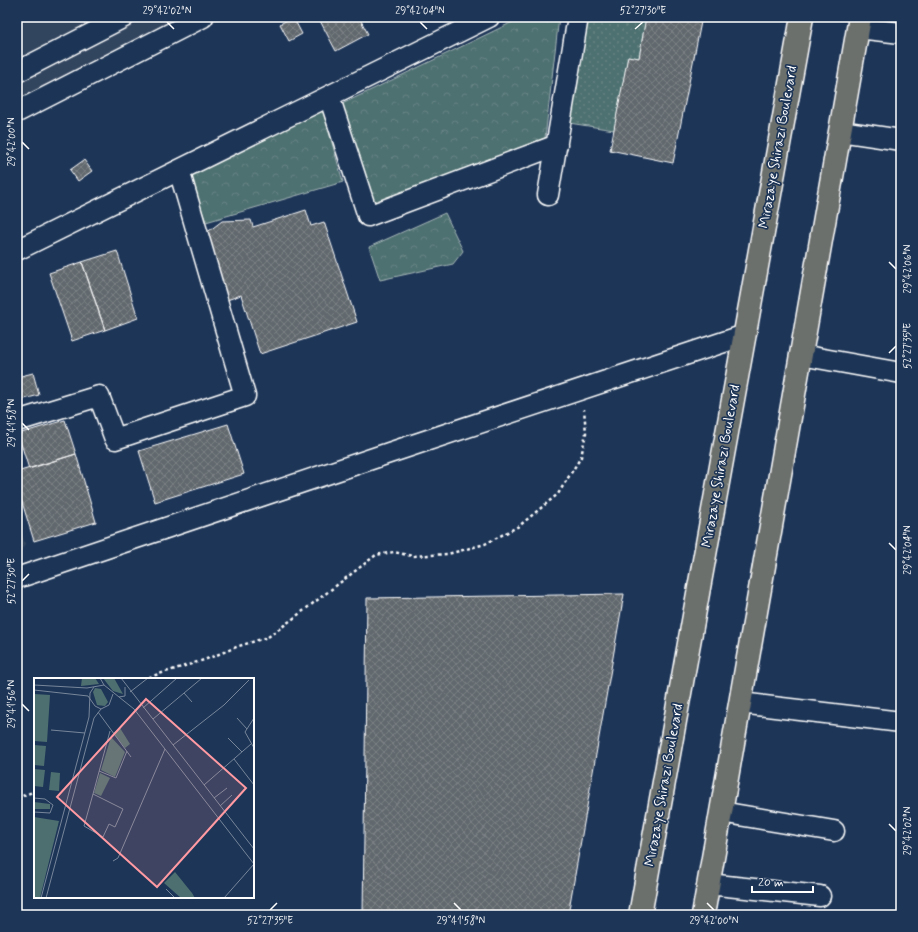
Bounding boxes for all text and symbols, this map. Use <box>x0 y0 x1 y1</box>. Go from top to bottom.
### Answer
text: 29°42'02"N <box>143 4 192 18</box>
text: 29°42'04"N <box>395 4 445 18</box>
text: 52°27'30"E <box>620 4 666 18</box>
street label: Mirazaye Shirazi Boulevard <box>755 64 801 230</box>
text: 29°42'00"N <box>5 117 19 167</box>
text: 29°42'06"N <box>901 244 915 293</box>
text: 52°27'35"E <box>901 323 915 369</box>
street label: Mirazaye Shirazi Boulevard <box>698 383 744 549</box>
text: 29°41'58"N <box>5 399 19 447</box>
text: 29°42'04"N <box>901 525 915 575</box>
text: 52°27'30"E <box>5 558 19 604</box>
inset map <box>34 678 254 898</box>
text: 29°41'56"N <box>5 680 19 728</box>
street label: Mirazaye Shirazi Boulevard <box>641 702 687 868</box>
text: 29°42'02"N <box>901 806 915 855</box>
scale bar <box>752 868 813 894</box>
text: 20 m <box>758 875 784 891</box>
text: 52°27'35"E <box>247 914 293 928</box>
text: 29°41'58"N <box>437 914 485 928</box>
text: 29°42'00"N <box>689 914 739 928</box>

